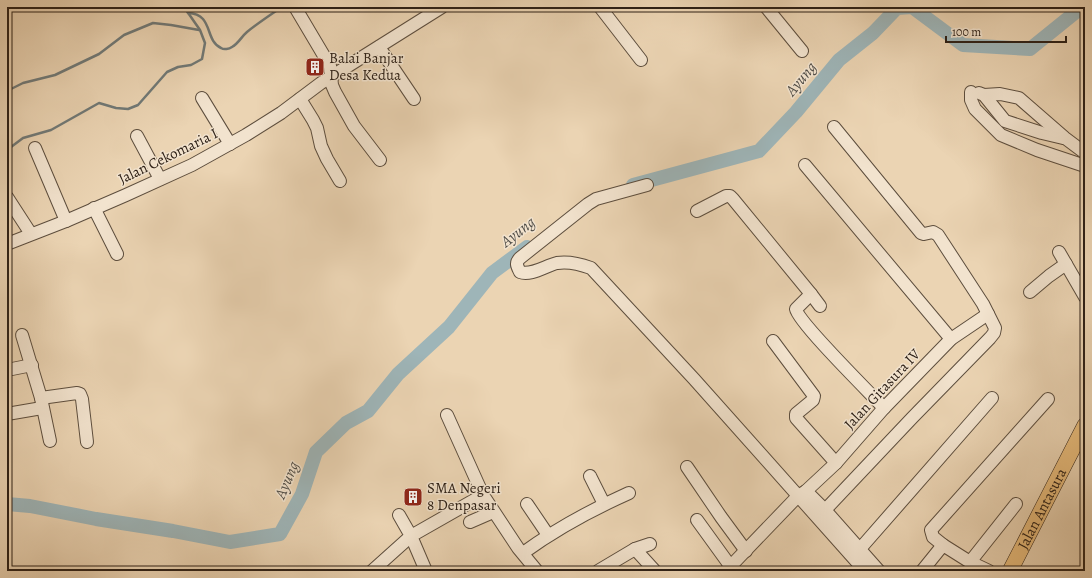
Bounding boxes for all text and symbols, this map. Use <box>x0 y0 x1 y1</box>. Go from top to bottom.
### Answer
scale bar <box>946 18 1066 44</box>
text: 100 m <box>952 24 981 40</box>
place label: Balai Banjar Desa Kedua <box>329 48 404 85</box>
building icon: Balai Banjar Desa Kedua <box>304 56 326 78</box>
water label: Ayung <box>780 57 822 102</box>
street label: Jalan Cekomaria I <box>115 123 221 189</box>
water label: Ayung <box>495 211 540 253</box>
street label: Jalan Gitasura IV <box>839 344 925 434</box>
water label: Ayung <box>269 458 305 503</box>
street label: Jalan Antasura <box>1013 465 1071 553</box>
place label: SMA Negeri 8 Denpasar <box>427 478 501 515</box>
building icon: SMA Negeri 8 Denpasar <box>402 486 424 508</box>

